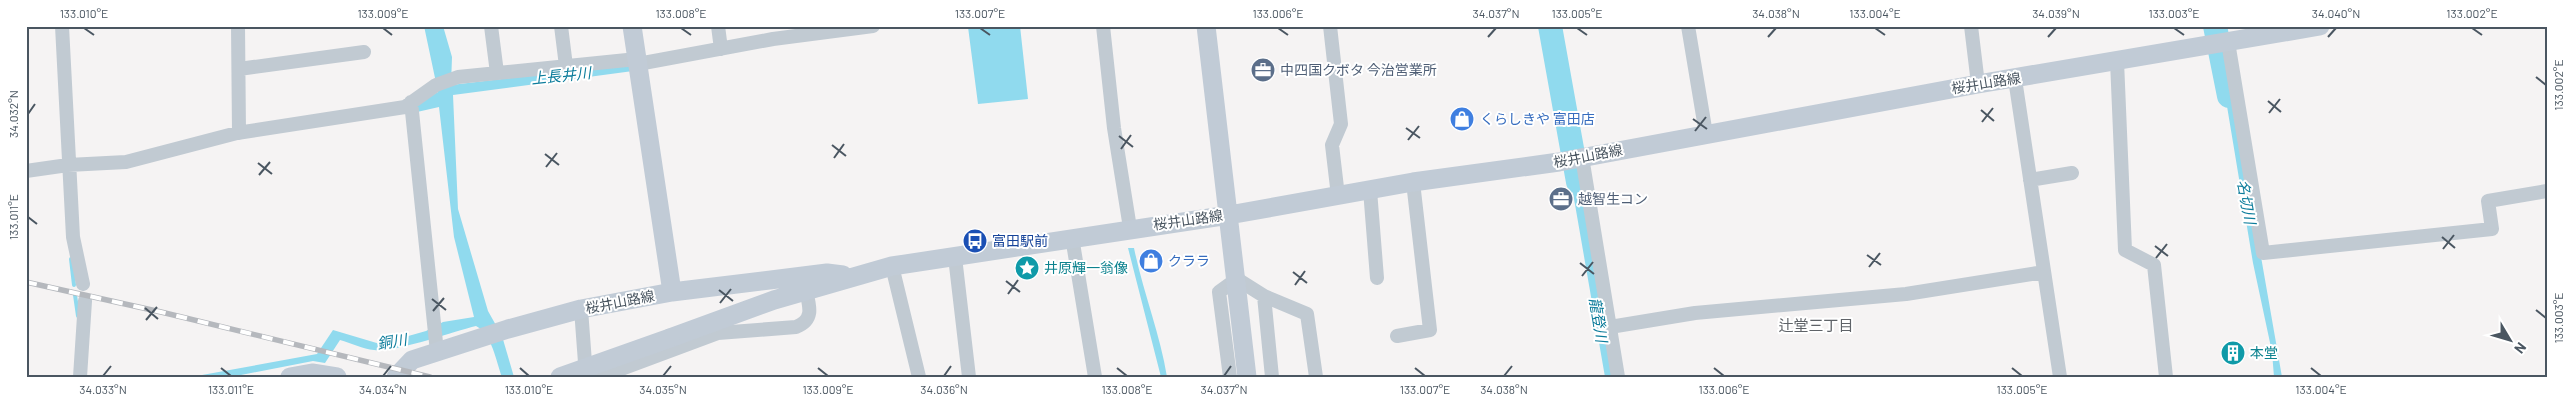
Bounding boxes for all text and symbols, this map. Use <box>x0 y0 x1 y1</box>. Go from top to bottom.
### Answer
text: 133.010°E <box>60 6 108 20</box>
text: 133.009°E <box>357 6 409 20</box>
text: 133.008°E <box>655 6 707 20</box>
text: 133.007°E <box>955 6 1005 20</box>
text: 133.006°E <box>1252 6 1304 20</box>
text: 34.037°N <box>1472 6 1520 20</box>
text: 133.005°E <box>1551 6 1603 20</box>
text: 34.038°N <box>1752 6 1800 20</box>
text: 133.004°E <box>1849 6 1901 20</box>
text: 34.039°N <box>2032 6 2080 20</box>
text: 133.003°E <box>2148 6 2200 20</box>
text: 34.040°N <box>2312 6 2360 20</box>
text: 133.002°E <box>2446 6 2498 20</box>
office icon: 中四国クボタ 今治営業所 <box>1250 57 1276 83</box>
text: 133.002°E <box>2551 59 2565 111</box>
place label: 中四国クボタ 今治営業所 <box>1280 61 1437 78</box>
water label: 上長井川 <box>530 63 594 87</box>
street label: 桜井山路線 <box>1950 69 2022 96</box>
text: 34.032°N <box>6 90 20 138</box>
shop icon: くらしきや 富田店 <box>1449 106 1475 132</box>
place label: くらしきや 富田店 <box>1480 110 1595 127</box>
street label: 桜井山路線 <box>1552 140 1624 171</box>
water label: 名切川 <box>2234 178 2260 228</box>
office icon: 越智生コン <box>1548 186 1574 212</box>
place label: 越智生コン <box>1578 190 1648 207</box>
text: 133.011°E <box>6 194 20 240</box>
street label: 桜井山路線 <box>1152 206 1224 233</box>
bus stop icon: 富田駅前 <box>962 228 988 254</box>
place label: 富田駅前 <box>992 232 1048 249</box>
shop icon: クララ <box>1138 248 1164 274</box>
place label: クララ <box>1168 252 1210 269</box>
place icon: 井原輝一翁像 <box>1014 255 1040 281</box>
place label: 井原輝一翁像 <box>1044 259 1128 276</box>
street label: 桜井山路線 <box>584 286 656 317</box>
text: 133.003°E <box>2551 292 2565 344</box>
water label: 龍登川 <box>1587 296 1612 345</box>
district label: 辻堂三丁目 <box>1778 316 1854 334</box>
north arrow <box>2486 316 2536 366</box>
water label: 銅川 <box>376 329 410 352</box>
text: N <box>2511 339 2530 357</box>
building icon: 本堂 <box>2220 340 2246 366</box>
place label: 本堂 <box>2250 344 2278 361</box>
text: 34.033°N <box>79 382 127 396</box>
text: 133.011°E <box>208 382 254 396</box>
text: 34.034°N <box>359 382 407 396</box>
text: 133.010°E <box>505 382 553 396</box>
text: 34.035°N <box>639 382 687 396</box>
text: 133.009°E <box>802 382 854 396</box>
text: 34.036°N <box>920 382 968 396</box>
text: 133.008°E <box>1101 382 1153 396</box>
text: 34.037°N <box>1200 382 1248 396</box>
text: 133.007°E <box>1400 382 1450 396</box>
text: 34.038°N <box>1480 382 1528 396</box>
text: 133.006°E <box>1698 382 1750 396</box>
text: 133.005°E <box>1996 382 2048 396</box>
text: 133.004°E <box>2295 382 2347 396</box>

